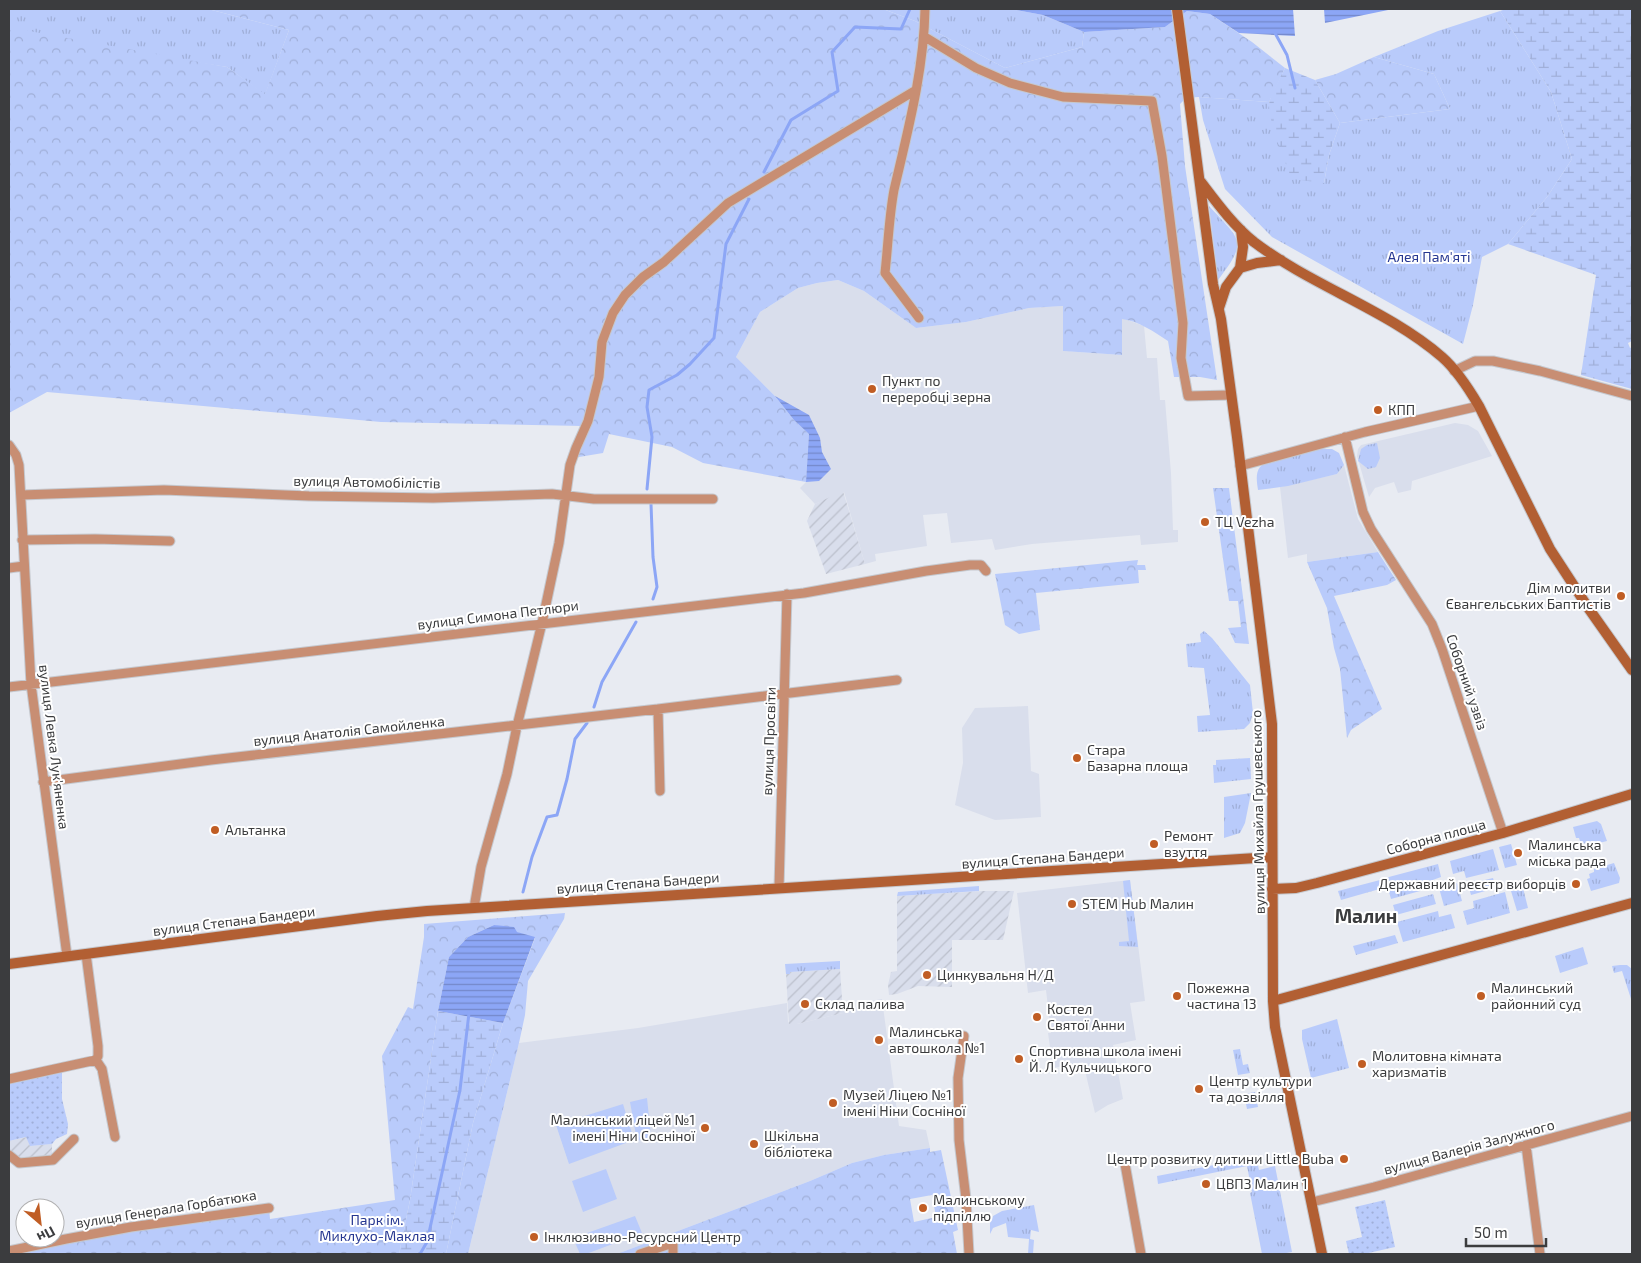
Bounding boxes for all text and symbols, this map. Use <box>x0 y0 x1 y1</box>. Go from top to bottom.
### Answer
park label: Алея Пам'яті <box>1387 248 1471 265</box>
place label: Пункт по переробці зерна <box>882 372 991 405</box>
marker: Пункт по переробці зерна <box>866 383 878 395</box>
place label: КПП <box>1388 401 1415 418</box>
marker: КПП <box>1372 404 1384 416</box>
street label: вулиця Автомобілістів <box>293 472 441 491</box>
place label: ТЦ Vezha <box>1215 513 1274 530</box>
marker: ТЦ Vezha <box>1199 516 1211 528</box>
place label: Дім молитви Євангельських Баптистів <box>1446 579 1611 612</box>
marker: Дім молитви Євангельських Баптистів <box>1615 590 1627 602</box>
street label: вулиця Симона Петлюри <box>416 596 580 633</box>
street label: Соборний узвіз <box>1443 632 1492 732</box>
street label: вулиця Левка Лук'яненка <box>36 663 73 830</box>
street label: вулиця Просвіти <box>758 686 779 796</box>
street label: вулиця Михайла Грушевського <box>1247 710 1268 914</box>
street label: вулиця Анатолія Самойленка <box>252 712 445 749</box>
place label: Стара Базарна площа <box>1087 741 1188 774</box>
marker: Стара Базарна площа <box>1071 752 1083 764</box>
street label: Соборна площа <box>1384 815 1487 858</box>
place label: Альтанка <box>225 821 286 838</box>
marker: Альтанка <box>209 824 221 836</box>
place label: Ремонт взуття <box>1164 827 1213 860</box>
place label: Малинська міська рада <box>1528 836 1606 869</box>
marker: Ремонт взуття <box>1148 838 1160 850</box>
street label: вулиця Степана Бандери <box>961 843 1125 872</box>
marker: Малинська міська рада <box>1512 847 1524 859</box>
street label: вулиця Степана Бандери <box>556 868 720 897</box>
place label: Державний реєстр виборців <box>1379 875 1566 892</box>
marker: Державний реєстр виборців <box>1570 878 1582 890</box>
place label: STEM Hub Малин <box>1082 895 1194 912</box>
marker: STEM Hub Малин <box>1066 898 1078 910</box>
street label: вулиця Степана Бандери <box>152 902 316 939</box>
district label: Малин <box>1335 904 1397 927</box>
place label: Цинкувальня Н/Д <box>937 966 1054 983</box>
marker: Цинкувальня Н/Д <box>921 969 933 981</box>
place label: Пожежна частина 13 <box>1187 979 1257 1012</box>
place label: Малинський районний суд <box>1491 979 1581 1012</box>
marker: Пожежна частина 13 <box>1171 990 1183 1002</box>
marker: Малинський районний суд <box>1475 990 1487 1002</box>
place label: Склад палива <box>815 995 905 1012</box>
marker: Склад палива <box>799 998 811 1010</box>
place label: Костел Святої Анни <box>1047 1000 1125 1033</box>
marker: Костел Святої Анни <box>1031 1011 1043 1023</box>
place label: Малинська автошкола №1 <box>889 1023 985 1056</box>
marker: Малинська автошкола №1 <box>873 1034 885 1046</box>
place label: Спортивна школа імені Й. Л. Кульчицького <box>1029 1042 1182 1075</box>
place label: Молитовна кімната харизматів <box>1372 1047 1502 1080</box>
marker: Спортивна школа імені Й. Л. Кульчицького <box>1013 1053 1025 1065</box>
marker: Молитовна кімната харизматів <box>1356 1058 1368 1070</box>
place label: Центр культури та дозвілля <box>1209 1072 1312 1105</box>
marker: Центр культури та дозвілля <box>1193 1083 1205 1095</box>
place label: Музей Ліцею №1 імені Ніни Сосніної <box>843 1086 966 1119</box>
marker: Музей Ліцею №1 імені Ніни Сосніної <box>827 1097 839 1109</box>
place label: Малинський ліцей №1 імені Ніни Сосніної <box>551 1111 695 1144</box>
street label: вулиця Валерія Залужного <box>1382 1115 1556 1178</box>
marker: Малинський ліцей №1 імені Ніни Сосніної <box>699 1122 711 1134</box>
place label: Шкільна бібліотека <box>764 1127 832 1160</box>
marker: Шкільна бібліотека <box>748 1138 760 1150</box>
place label: Центр розвитку дитини Little Buba <box>1107 1150 1334 1167</box>
marker: Центр розвитку дитини Little Buba <box>1338 1153 1350 1165</box>
place label: ЦВПЗ Малин 1 <box>1216 1175 1307 1192</box>
marker: ЦВПЗ Малин 1 <box>1200 1178 1212 1190</box>
street label: вулиця Генерала Горбатюка <box>74 1186 258 1231</box>
place label: Малинському підпіллю <box>933 1191 1025 1224</box>
north arrow <box>15 1198 65 1248</box>
marker: Малинському підпіллю <box>917 1202 929 1214</box>
park label: Парк ім. Миклухо-Маклая <box>319 1211 435 1244</box>
scale bar <box>1466 1216 1546 1248</box>
text: Пн <box>34 1223 58 1247</box>
text: 50 m <box>1474 1223 1508 1241</box>
place label: Інклюзивно-Ресурсний Центр <box>544 1228 741 1245</box>
marker: Інклюзивно-Ресурсний Центр <box>528 1231 540 1243</box>

